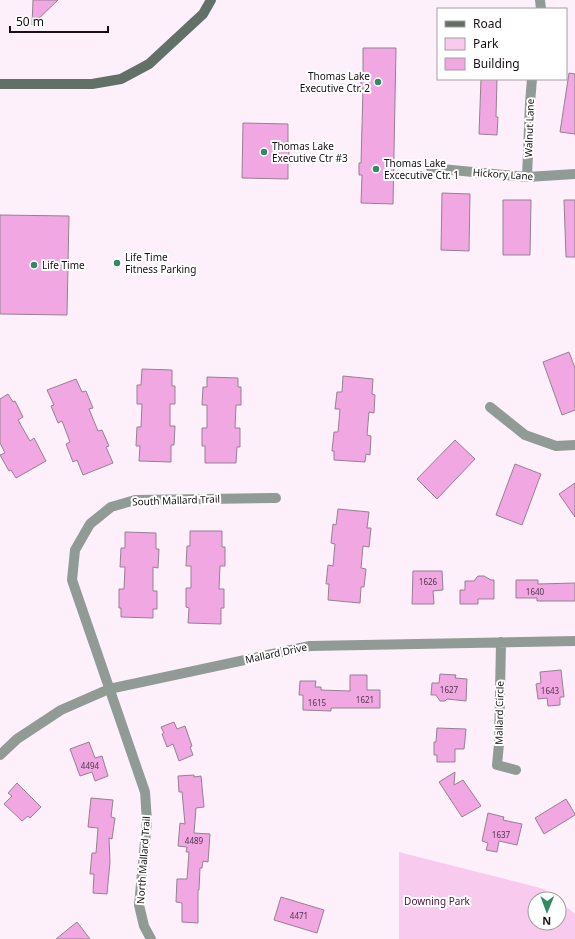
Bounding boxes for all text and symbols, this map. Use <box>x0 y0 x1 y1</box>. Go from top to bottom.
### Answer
scale bar <box>10 8 108 34</box>
legend <box>437 8 567 80</box>
text: 50 m <box>16 13 44 30</box>
text: Road <box>473 15 502 32</box>
text: Park <box>473 35 499 52</box>
text: Building <box>473 55 520 72</box>
place label: Thomas Lake Executive Ctr. 2 <box>300 69 370 95</box>
marker: Thomas Lake Executive Ctr. 2 <box>373 77 383 87</box>
street label: Walnut Lane <box>521 98 537 157</box>
place label: Thomas Lake Executive Ctr #3 <box>272 139 348 165</box>
marker: Thomas Lake Executive Ctr #3 <box>259 147 269 157</box>
place label: Thomas Lake Excecutive Ctr. 1 <box>384 156 459 182</box>
marker: Thomas Lake Excecutive Ctr. 1 <box>371 164 381 174</box>
street label: Hickory Lane <box>472 165 534 183</box>
place label: Life Time Fitness Parking <box>125 250 196 276</box>
place label: Life Time <box>42 258 85 272</box>
marker: Life Time Fitness Parking <box>112 258 122 268</box>
marker: Life Time <box>29 260 39 270</box>
street label: South Mallard Trail <box>132 491 220 509</box>
house number: 1626 <box>419 576 438 587</box>
house number: 1640 <box>526 586 545 597</box>
street label: Mallard Drive <box>244 640 309 666</box>
street label: Mallard Circle <box>491 681 507 745</box>
house number: 1627 <box>440 684 459 695</box>
house number: 1643 <box>541 685 560 696</box>
house number: 1621 <box>356 694 374 705</box>
house number: 1615 <box>308 697 327 708</box>
house number: 4494 <box>81 760 100 771</box>
street label: North Mallard Trail <box>133 816 153 904</box>
house number: 1637 <box>492 829 511 840</box>
house number: 4489 <box>185 835 204 846</box>
north arrow <box>527 891 567 931</box>
park label: Downing Park <box>404 894 471 908</box>
house number: 4471 <box>290 910 308 921</box>
text: N <box>542 914 551 929</box>

